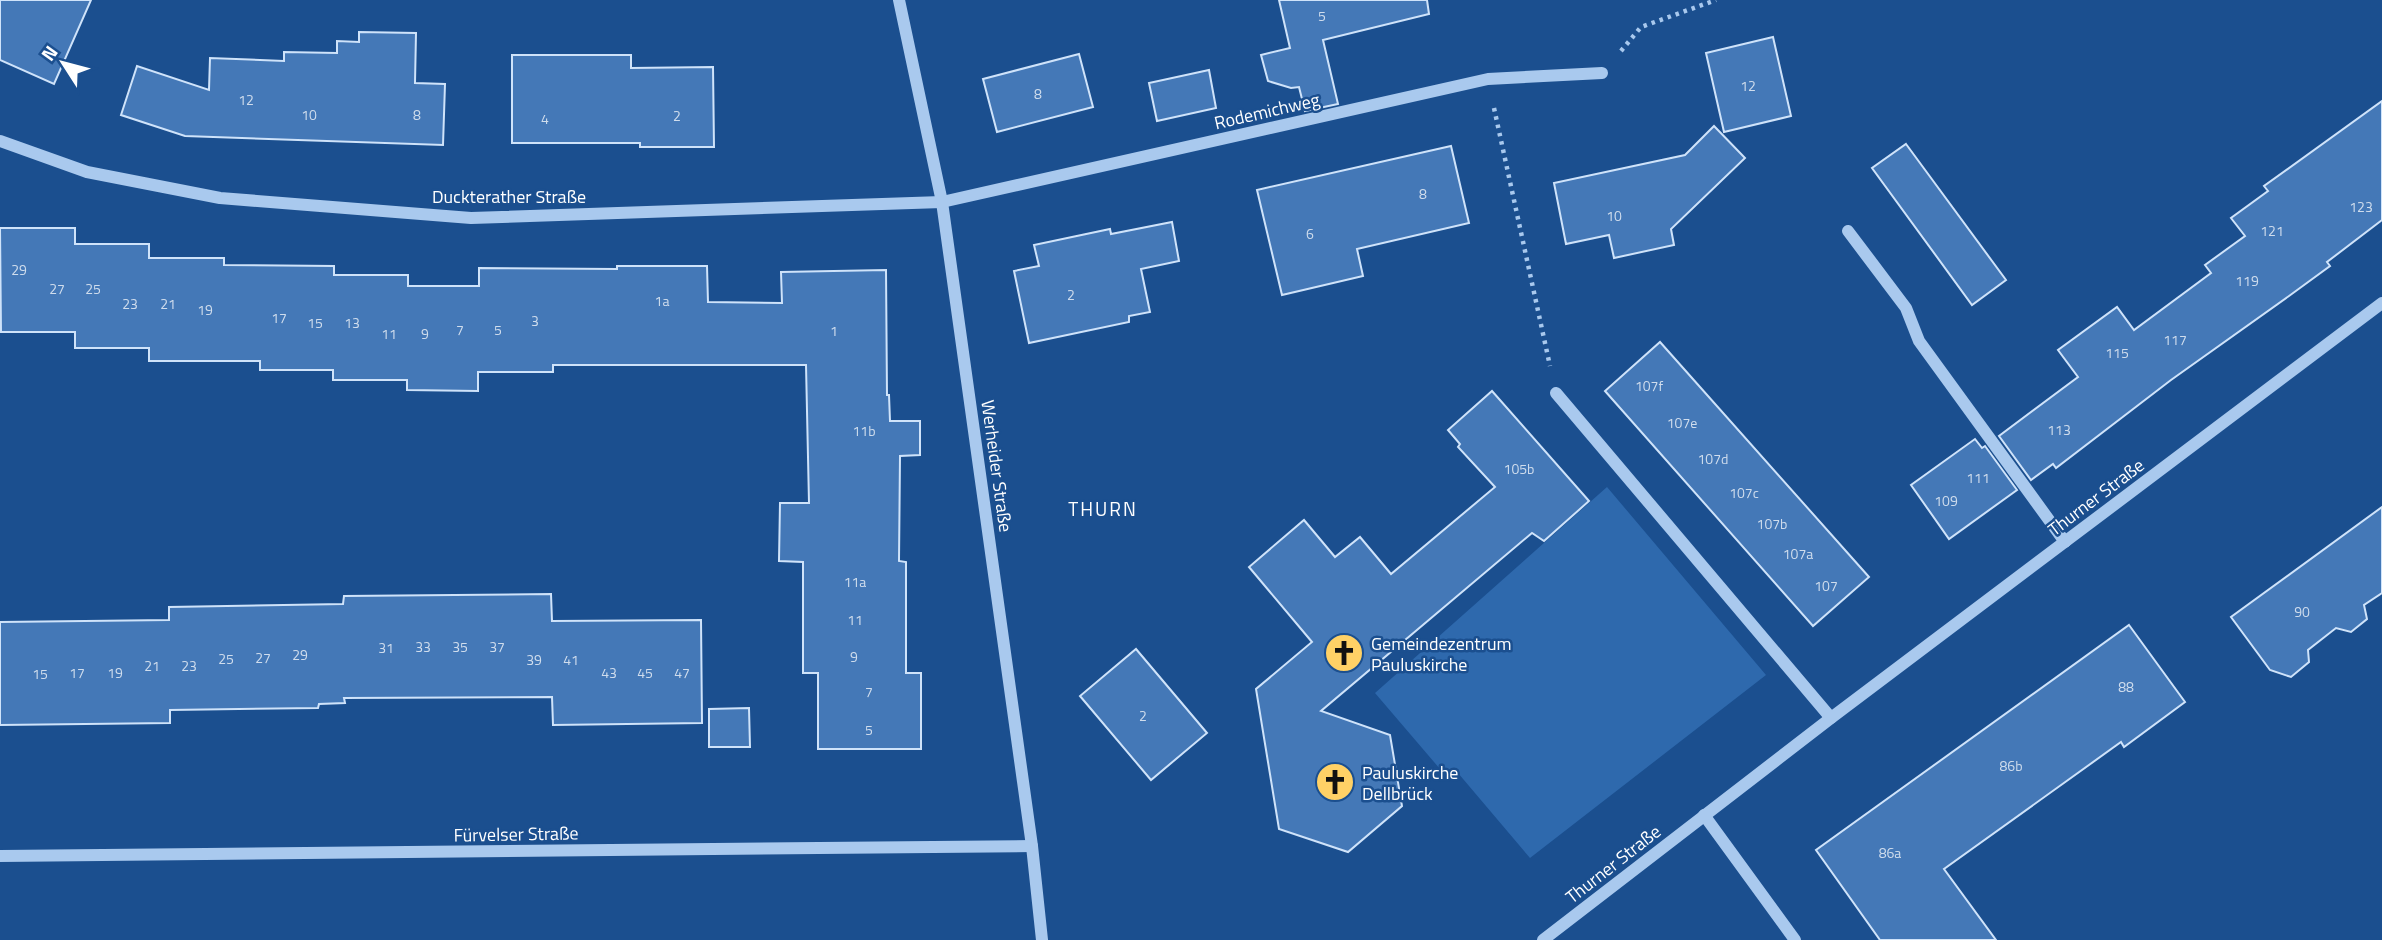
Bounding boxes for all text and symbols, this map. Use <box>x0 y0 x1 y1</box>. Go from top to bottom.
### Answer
house number: 5 <box>1318 5 1326 26</box>
north arrow <box>28 28 98 98</box>
text: N <box>33 39 64 67</box>
house number: 12 <box>1740 75 1756 96</box>
house number: 8 <box>1034 83 1042 104</box>
street label: Rodemichweg <box>1212 86 1322 136</box>
house number: 12 <box>238 89 254 110</box>
house number: 10 <box>301 104 317 125</box>
house number: 8 <box>413 104 421 125</box>
house number: 2 <box>673 105 681 126</box>
house number: 4 <box>541 108 549 129</box>
street label: Duckterather Straße <box>432 183 586 210</box>
house number: 8 <box>1419 183 1427 204</box>
house number: 123 <box>2349 196 2373 217</box>
house number: 10 <box>1606 205 1622 226</box>
house number: 121 <box>2260 220 2284 241</box>
house number: 6 <box>1306 223 1314 244</box>
house number: 29 <box>11 259 27 280</box>
house number: 119 <box>2235 270 2259 291</box>
house number: 27 <box>49 278 65 299</box>
house number: 25 <box>85 278 101 299</box>
house number: 2 <box>1067 284 1075 305</box>
house number: 1a <box>655 290 669 311</box>
house number: 23 <box>122 293 138 314</box>
house number: 21 <box>160 293 176 314</box>
house number: 19 <box>197 299 213 320</box>
house number: 17 <box>271 307 287 328</box>
house number: 3 <box>531 310 539 331</box>
house number: 15 <box>307 312 323 333</box>
house number: 13 <box>344 312 360 333</box>
house number: 7 <box>456 319 464 340</box>
house number: 5 <box>494 319 502 340</box>
house number: 1 <box>830 320 838 341</box>
house number: 11 <box>381 323 397 344</box>
house number: 9 <box>421 323 429 344</box>
house number: 117 <box>2163 329 2187 350</box>
house number: 115 <box>2105 342 2129 363</box>
house number: 107f <box>1635 375 1663 396</box>
street label: Werheider Straße <box>974 398 1020 534</box>
house number: 107e <box>1667 412 1697 433</box>
house number: 113 <box>2047 419 2071 440</box>
house number: 11b <box>852 420 876 441</box>
house number: 107d <box>1698 448 1728 469</box>
street label: Thurner Straße <box>2042 452 2150 542</box>
house number: 105b <box>1504 458 1534 479</box>
house number: 111 <box>1966 467 1990 488</box>
house number: 107c <box>1729 482 1759 503</box>
house number: 109 <box>1934 490 1958 511</box>
district label: THURN <box>1068 494 1138 523</box>
house number: 107b <box>1757 513 1787 534</box>
house number: 107a <box>1783 543 1813 564</box>
house number: 11a <box>844 571 866 592</box>
house number: 107 <box>1814 575 1838 596</box>
house number: 90 <box>2294 601 2310 622</box>
house number: 11 <box>847 609 863 630</box>
place label: Gemeindezentrum Pauluskirche <box>1371 630 1512 678</box>
church icon: Gemeindezentrum Pauluskirche <box>1323 632 1365 674</box>
house number: 33 <box>415 636 431 657</box>
house number: 35 <box>452 636 468 657</box>
house number: 37 <box>489 636 505 657</box>
house number: 31 <box>378 637 394 658</box>
house number: 29 <box>292 644 308 665</box>
house number: 9 <box>850 646 858 667</box>
house number: 27 <box>255 647 271 668</box>
house number: 25 <box>218 648 234 669</box>
house number: 39 <box>526 649 542 670</box>
house number: 41 <box>563 649 579 670</box>
house number: 21 <box>144 655 160 676</box>
house number: 23 <box>181 655 197 676</box>
house number: 17 <box>69 662 85 683</box>
house number: 19 <box>107 662 123 683</box>
house number: 43 <box>601 662 617 683</box>
house number: 45 <box>637 662 653 683</box>
house number: 47 <box>674 662 690 683</box>
house number: 15 <box>32 663 48 684</box>
house number: 88 <box>2118 676 2134 697</box>
house number: 7 <box>865 681 873 702</box>
house number: 2 <box>1139 705 1147 726</box>
house number: 5 <box>865 719 873 740</box>
house number: 86b <box>1999 755 2023 776</box>
place label: Pauluskirche Dellbrück <box>1362 759 1458 807</box>
church icon: Pauluskirche Dellbrück <box>1314 761 1356 803</box>
street label: Thurner Straße <box>1560 818 1666 910</box>
street label: Fürvelser Straße <box>453 819 579 849</box>
house number: 86a <box>1879 842 1901 863</box>

